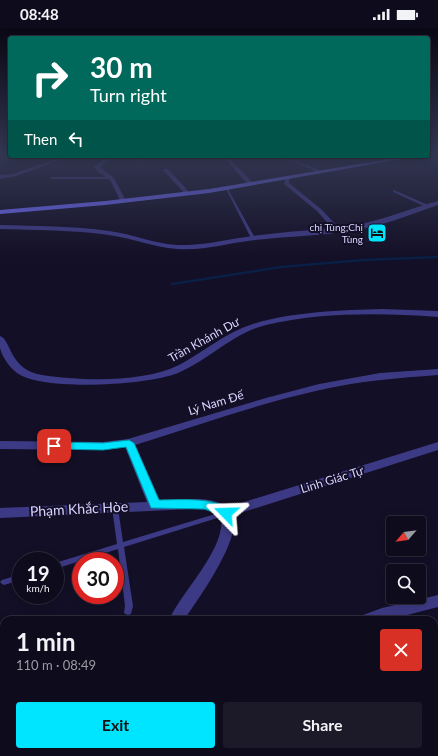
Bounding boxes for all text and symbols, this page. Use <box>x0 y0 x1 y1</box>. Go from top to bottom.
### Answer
text: 08:48 <box>20 5 59 23</box>
text: 30 m <box>90 50 153 84</box>
icon: right <box>24 52 76 104</box>
text: Turn right <box>90 84 167 106</box>
icon: left <box>65 128 87 150</box>
text: Then <box>24 130 57 148</box>
place label: chị Tùng;Chị Tùng <box>309 221 363 245</box>
hotel icon: chị Tùng;Chị Tùng <box>366 222 388 244</box>
street label: Trần Khánh Dư <box>165 314 242 365</box>
street label: Lý Nam Đế <box>186 386 247 418</box>
pin <box>37 429 71 463</box>
icon: arrive <box>43 435 65 457</box>
street label: Linh Giác Tự <box>299 463 365 496</box>
position arrow <box>205 492 247 534</box>
street label: Phạm Khắc Hòe <box>29 497 129 520</box>
north arrow <box>386 516 426 556</box>
map controls <box>386 516 426 604</box>
speed limit sign: 30 <box>72 552 124 604</box>
text: 19 <box>26 561 50 585</box>
button: search <box>386 564 426 604</box>
text: km/h <box>26 582 50 594</box>
text: 1 min <box>16 627 76 656</box>
button: close <box>380 629 422 671</box>
text: 110 m · 08:49 <box>16 657 96 673</box>
button: Exit <box>16 702 215 748</box>
button: Share <box>223 702 422 748</box>

